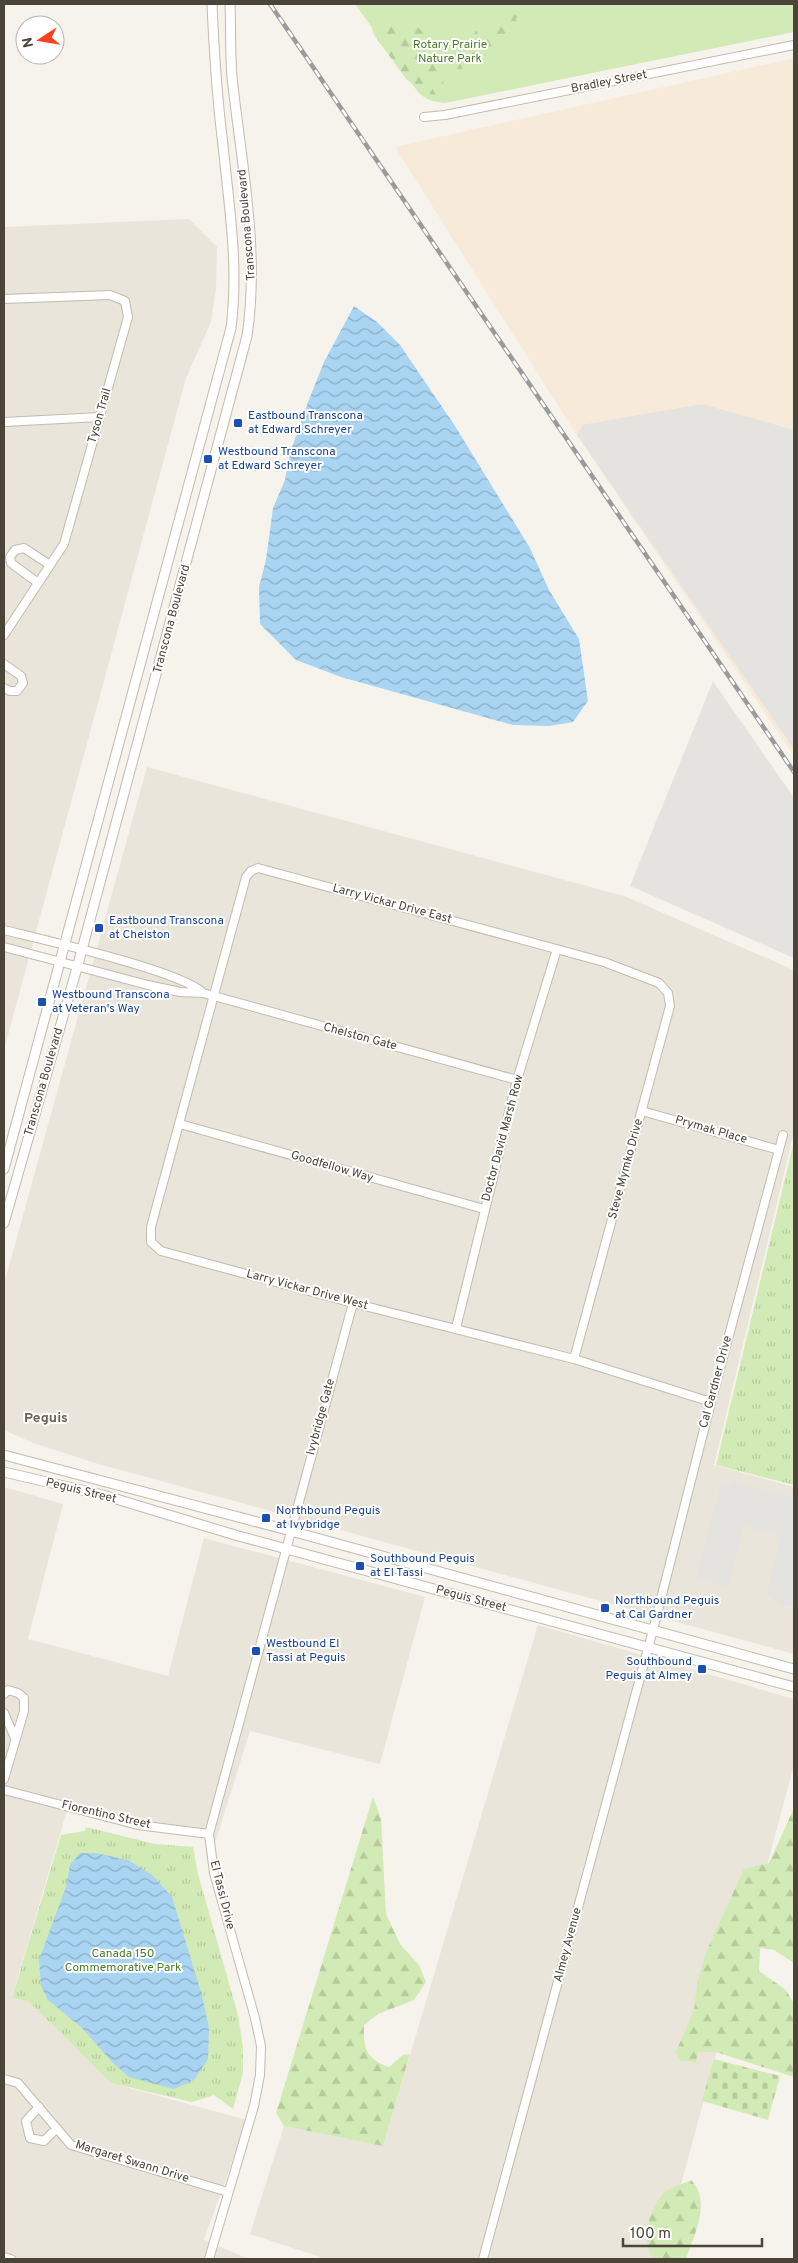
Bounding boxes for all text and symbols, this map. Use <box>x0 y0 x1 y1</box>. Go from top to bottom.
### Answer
north arrow <box>15 15 65 65</box>
text: N <box>19 36 38 49</box>
park label: Rotary Prairie Nature Park <box>413 37 487 67</box>
street label: Bradley Street <box>570 67 648 97</box>
street label: Transcona Boulevard <box>234 168 260 282</box>
street label: Tyson Trail <box>84 387 116 445</box>
place label: Eastbound Transcona at Edward Schreyer <box>248 408 363 438</box>
marker: Eastbound Transcona at Edward Schreyer <box>232 417 244 429</box>
place label: Westbound Transcona at Edward Schreyer <box>218 444 335 474</box>
marker: Westbound Transcona at Edward Schreyer <box>202 453 214 465</box>
street label: Transcona Boulevard <box>150 563 194 675</box>
street label: Larry Vickar Drive East <box>331 880 453 928</box>
place label: Eastbound Transcona at Chelston <box>109 913 224 943</box>
marker: Eastbound Transcona at Chelston <box>93 922 105 934</box>
place label: Westbound Transcona at Veteran's Way <box>52 987 169 1017</box>
marker: Westbound Transcona at Veteran's Way <box>36 996 48 1008</box>
street label: Chelston Gate <box>321 1019 399 1055</box>
street label: Transcona Boulevard <box>21 1026 67 1138</box>
street label: Doctor David Marsh Row <box>478 1072 528 1203</box>
street label: Prymak Place <box>673 1112 749 1148</box>
street label: Steve Mymko Drive <box>605 1117 647 1221</box>
street label: Goodfellow Way <box>289 1148 375 1186</box>
street label: Larry Vickar Drive West <box>244 1266 370 1314</box>
street label: Cal Gardner Drive <box>696 1334 736 1430</box>
street label: Ivybridge Gate <box>303 1377 339 1457</box>
district label: Peguis <box>24 1410 68 1427</box>
street label: Peguis Street <box>44 1474 118 1508</box>
place label: Northbound Peguis at Ivybridge <box>276 1503 381 1533</box>
marker: Northbound Peguis at Ivybridge <box>260 1512 272 1524</box>
place label: Southbound Peguis at El Tassi <box>370 1551 475 1581</box>
marker: Southbound Peguis at El Tassi <box>354 1560 366 1572</box>
street label: Peguis Street <box>434 1582 508 1616</box>
place label: Northbound Peguis at Cal Gardner <box>615 1593 720 1623</box>
marker: Northbound Peguis at Cal Gardner <box>599 1602 611 1614</box>
place label: Westbound El Tassi at Peguis <box>266 1636 346 1666</box>
marker: Westbound El Tassi at Peguis <box>250 1645 262 1657</box>
place label: Southbound Peguis at Almey <box>606 1654 692 1684</box>
marker: Southbound Peguis at Almey <box>696 1663 708 1675</box>
street label: Fiorentino Street <box>60 1797 152 1833</box>
street label: El Tassi Drive <box>206 1859 238 1931</box>
street label: Almey Avenue <box>550 1906 586 1984</box>
park label: Canada 150 Commemorative Park <box>65 1946 181 1976</box>
street label: Margaret Swann Drive <box>73 2137 191 2187</box>
scale bar <box>623 2216 762 2248</box>
text: 100 m <box>630 2225 671 2244</box>

